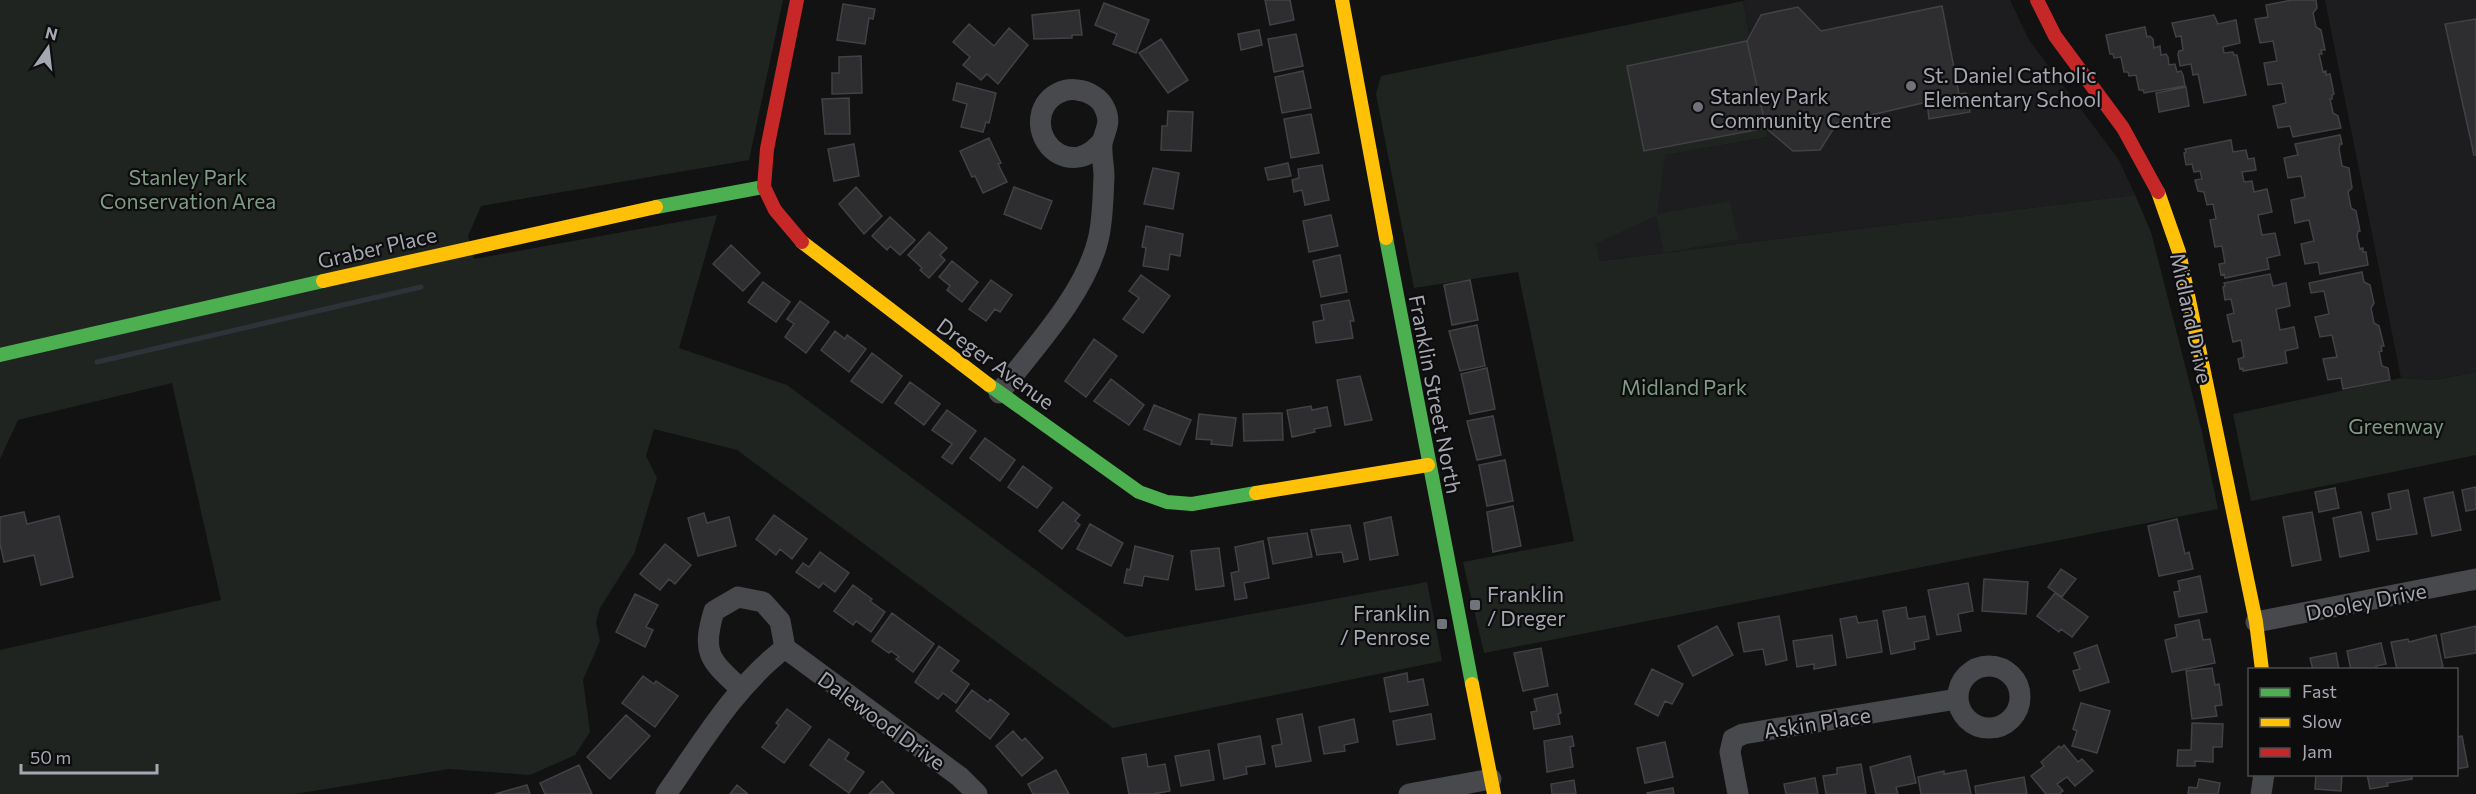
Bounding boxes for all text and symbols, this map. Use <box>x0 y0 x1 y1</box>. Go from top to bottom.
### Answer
north arrow <box>18 18 78 78</box>
text: N <box>44 22 60 44</box>
place label: St. Daniel Catholic Elementary School <box>1923 62 2101 111</box>
marker: St. Daniel Catholic Elementary School <box>1904 79 1918 93</box>
place label: Stanley Park Community Centre <box>1710 83 1891 132</box>
marker: Stanley Park Community Centre <box>1691 100 1705 114</box>
park label: Stanley Park Conservation Area <box>100 164 276 213</box>
street label: Graber Place <box>315 221 439 273</box>
street label: Midland Drive <box>2166 250 2218 386</box>
street label: Franklin Street North <box>1404 293 1468 495</box>
street label: Dreger Avenue <box>932 312 1060 414</box>
park label: Midland Park <box>1621 374 1747 399</box>
park label: Greenway <box>2348 413 2444 438</box>
street label: Dooley Drive <box>2304 577 2428 625</box>
place label: Franklin / Dreger <box>1487 581 1566 630</box>
marker: Franklin / Dreger <box>1468 598 1482 612</box>
place label: Franklin / Penrose <box>1340 600 1430 649</box>
marker: Franklin / Penrose <box>1435 617 1449 631</box>
street label: Dalewood Drive <box>814 666 950 774</box>
legend <box>2248 668 2458 776</box>
text: Fast <box>2302 680 2337 702</box>
street label: Askin Place <box>1762 701 1872 743</box>
text: Slow <box>2302 710 2342 732</box>
scale bar <box>21 737 158 775</box>
text: Jam <box>2302 740 2332 762</box>
text: 50 m <box>30 746 71 768</box>

